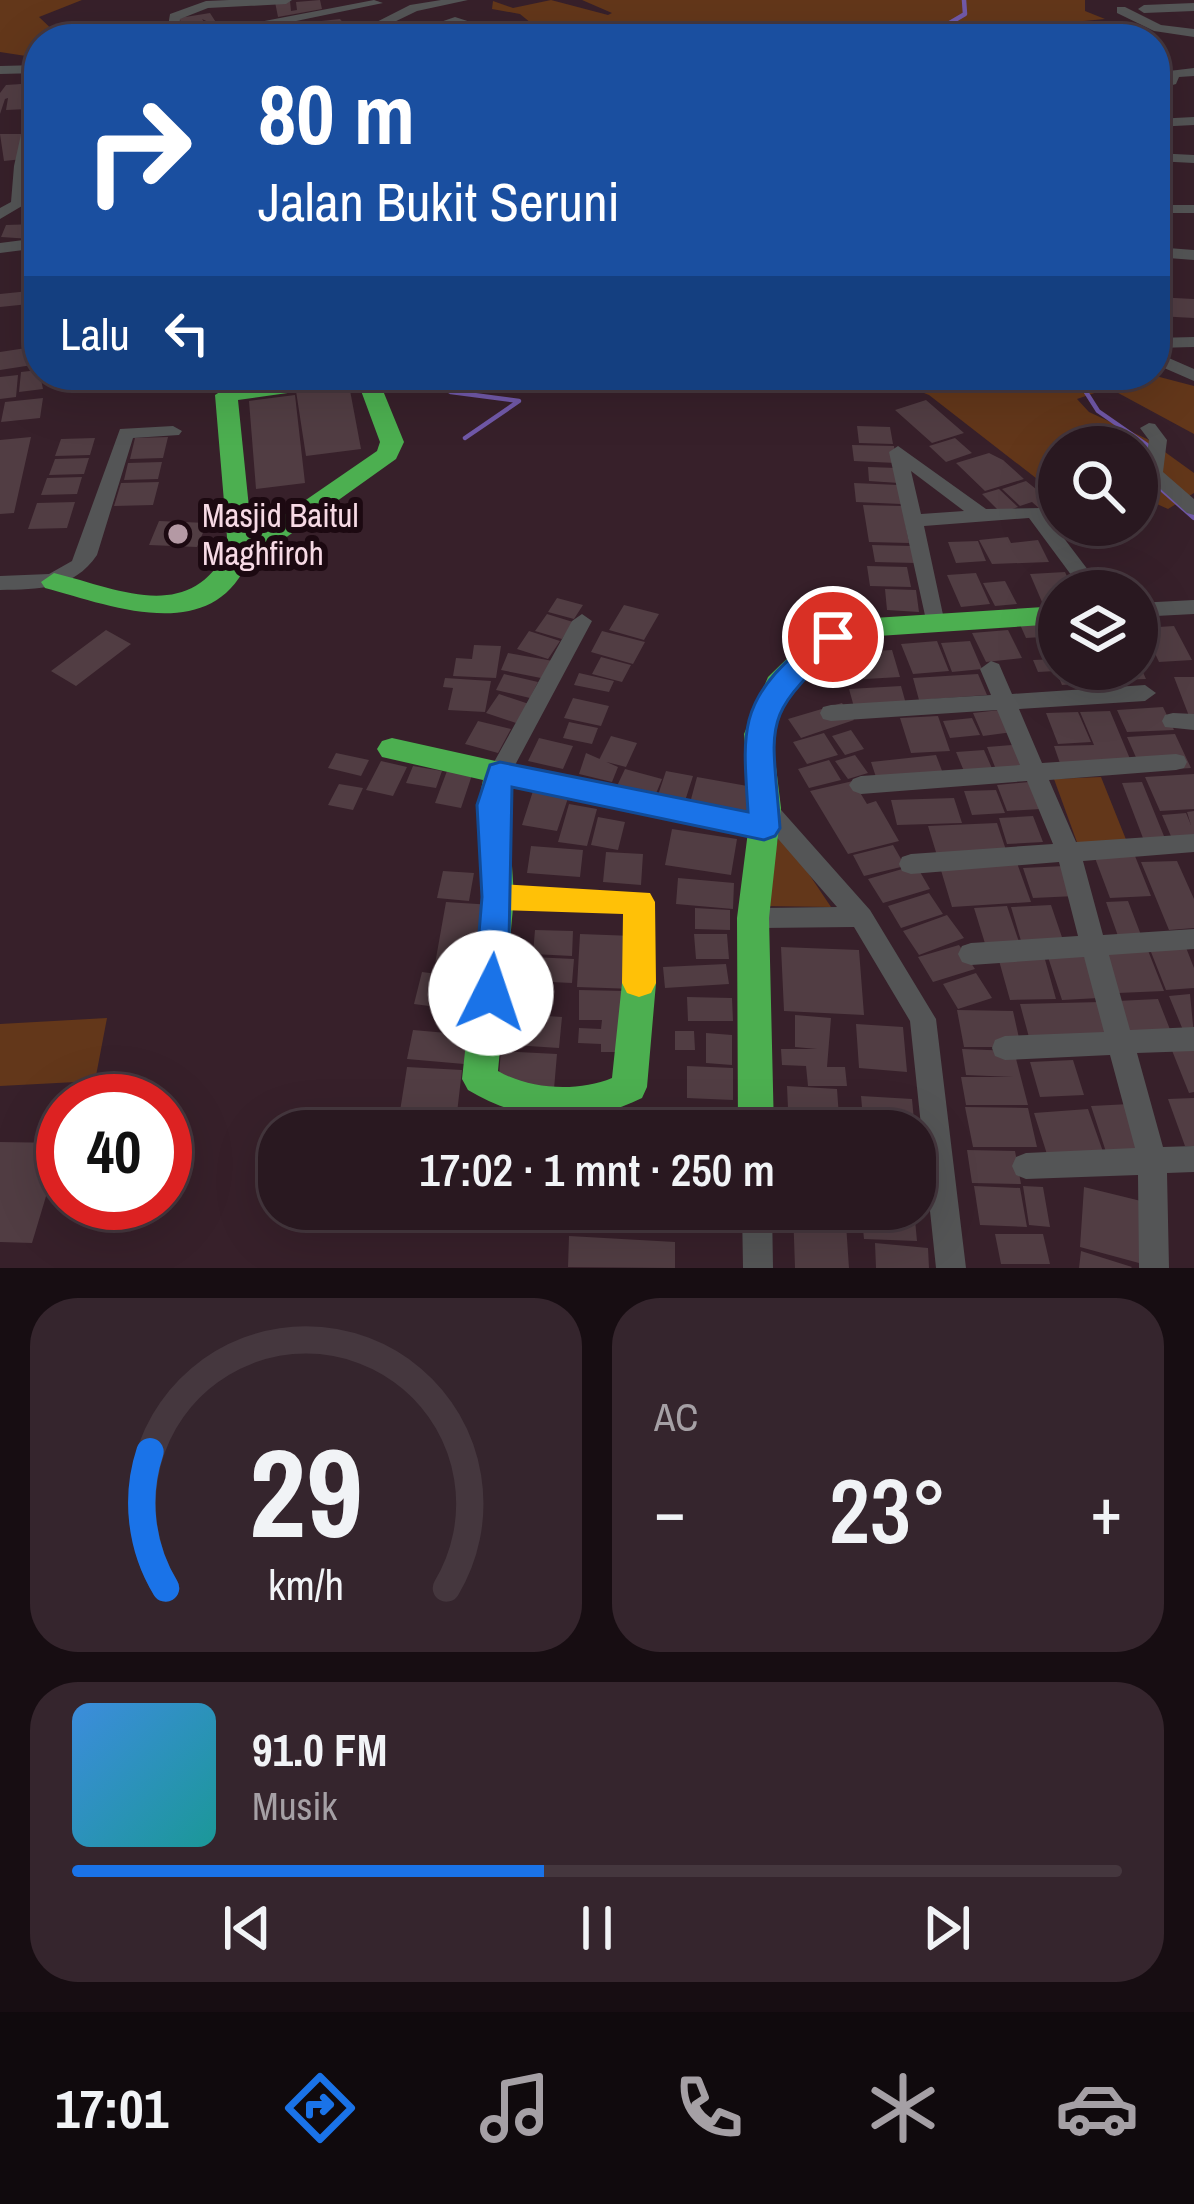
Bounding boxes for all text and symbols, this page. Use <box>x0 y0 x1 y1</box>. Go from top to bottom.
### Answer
text: 80 m <box>258 57 415 170</box>
icon: right <box>60 72 216 228</box>
text: Jalan Bukit Seruni <box>258 165 620 238</box>
icon: left <box>154 300 220 366</box>
text: Lalu <box>60 303 130 364</box>
map controls <box>1038 426 1158 690</box>
button: search <box>1038 426 1158 546</box>
place label: Masjid Baitul Maghfiroh <box>202 493 358 575</box>
marker: Masjid Baitul Maghfiroh <box>165 521 191 547</box>
button: layers <box>1038 570 1158 690</box>
pin <box>782 586 884 688</box>
icon: arrive <box>800 604 866 670</box>
position arrow <box>428 930 554 1056</box>
speed limit sign: 40 <box>36 1074 192 1230</box>
text: 17:02 · 1 mnt · 250 m <box>419 1139 775 1200</box>
text: AC <box>654 1391 698 1443</box>
text: 29 <box>249 1408 363 1576</box>
text: 23° <box>829 1450 947 1571</box>
text: − <box>654 1466 686 1555</box>
text: + <box>1090 1466 1122 1555</box>
text: km/h <box>268 1556 344 1613</box>
text: 91.0 FM <box>252 1719 387 1780</box>
text: Musik <box>252 1780 337 1832</box>
icon: previous <box>214 1895 280 1961</box>
icon: pause <box>564 1895 630 1961</box>
icon: next <box>914 1895 980 1961</box>
icon: directions <box>278 2066 362 2150</box>
icon: music <box>473 2066 557 2150</box>
icon: phone <box>667 2066 751 2150</box>
icon: climate <box>861 2066 945 2150</box>
icon: car <box>1055 2066 1139 2150</box>
text: 17:01 <box>55 2072 168 2145</box>

